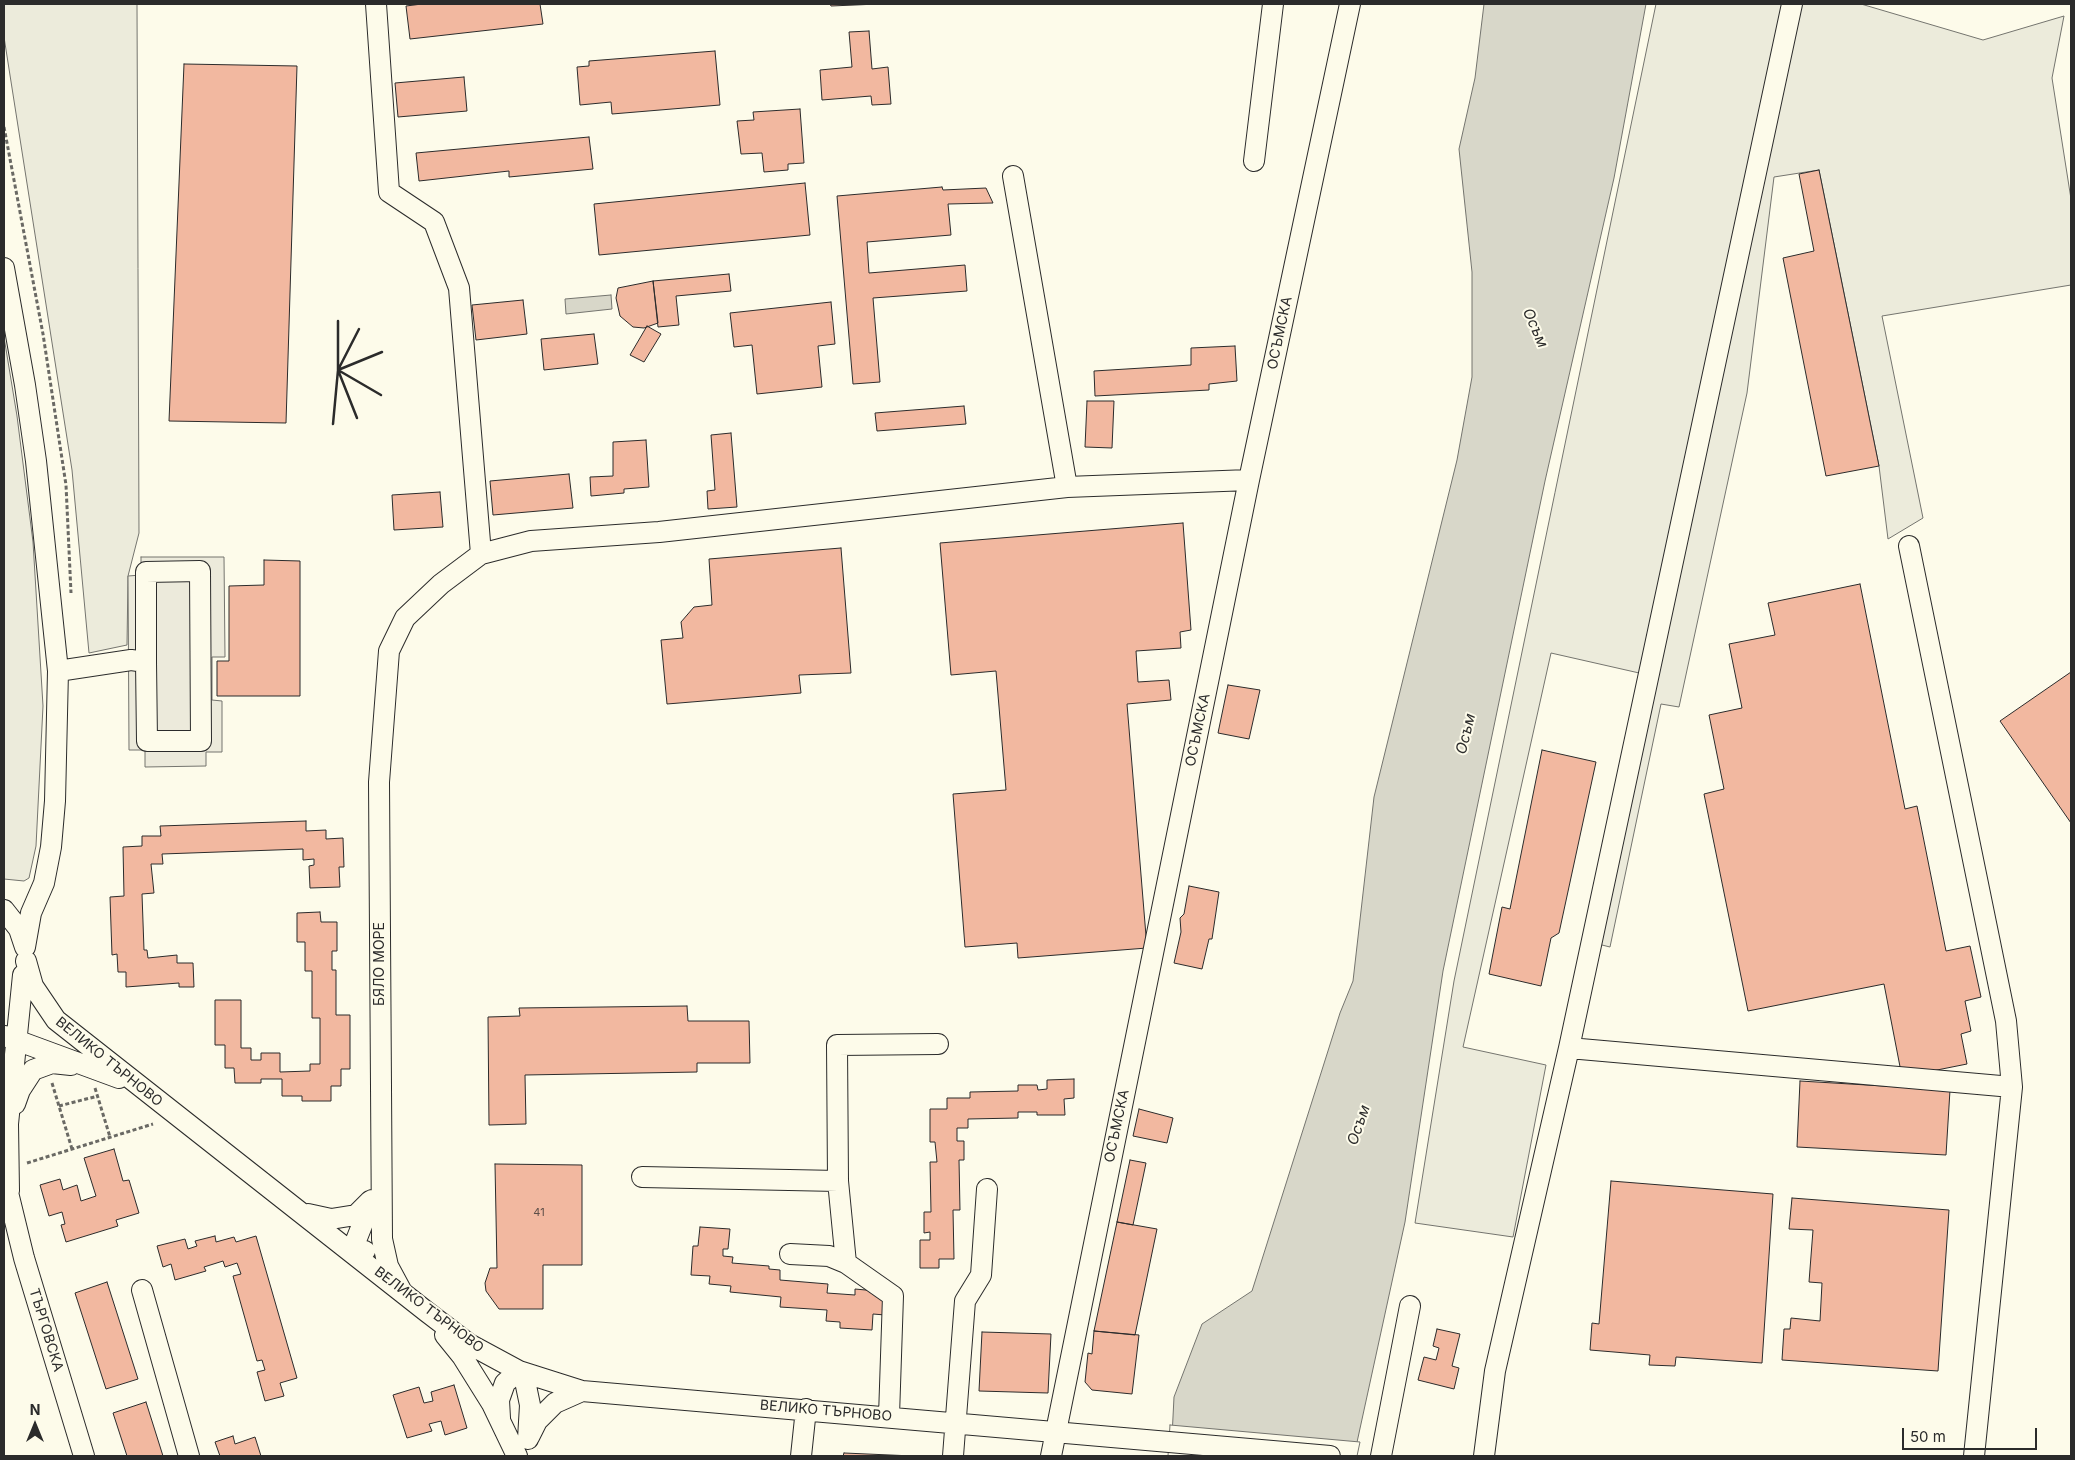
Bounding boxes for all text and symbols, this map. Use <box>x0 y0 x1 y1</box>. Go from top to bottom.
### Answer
street label: ОСЪМСКА <box>1264 295 1296 371</box>
water label: Осъм <box>1518 305 1552 351</box>
street label: ОСЪМСКА <box>1182 692 1214 768</box>
water label: Осъм <box>1452 712 1480 756</box>
street label: БЯЛО МОРЕ <box>372 922 388 1006</box>
street label: ВЕЛИКО ТЪРНОВО <box>52 1014 166 1110</box>
street label: ОСЪМСКА <box>1101 1088 1133 1164</box>
water label: Осъм <box>1344 1103 1374 1147</box>
house number: 41 <box>533 1206 545 1220</box>
street label: ВЕЛИКО ТЪРНОВО <box>371 1263 487 1357</box>
street label: ТЪРГОВСКА <box>25 1286 67 1374</box>
street label: ВЕЛИКО ТЪРНОВО <box>759 1397 893 1425</box>
north arrow <box>10 1400 60 1450</box>
text: N <box>30 1401 40 1418</box>
scale bar <box>1905 1418 2040 1450</box>
text: 50 m <box>1910 1427 1946 1446</box>

